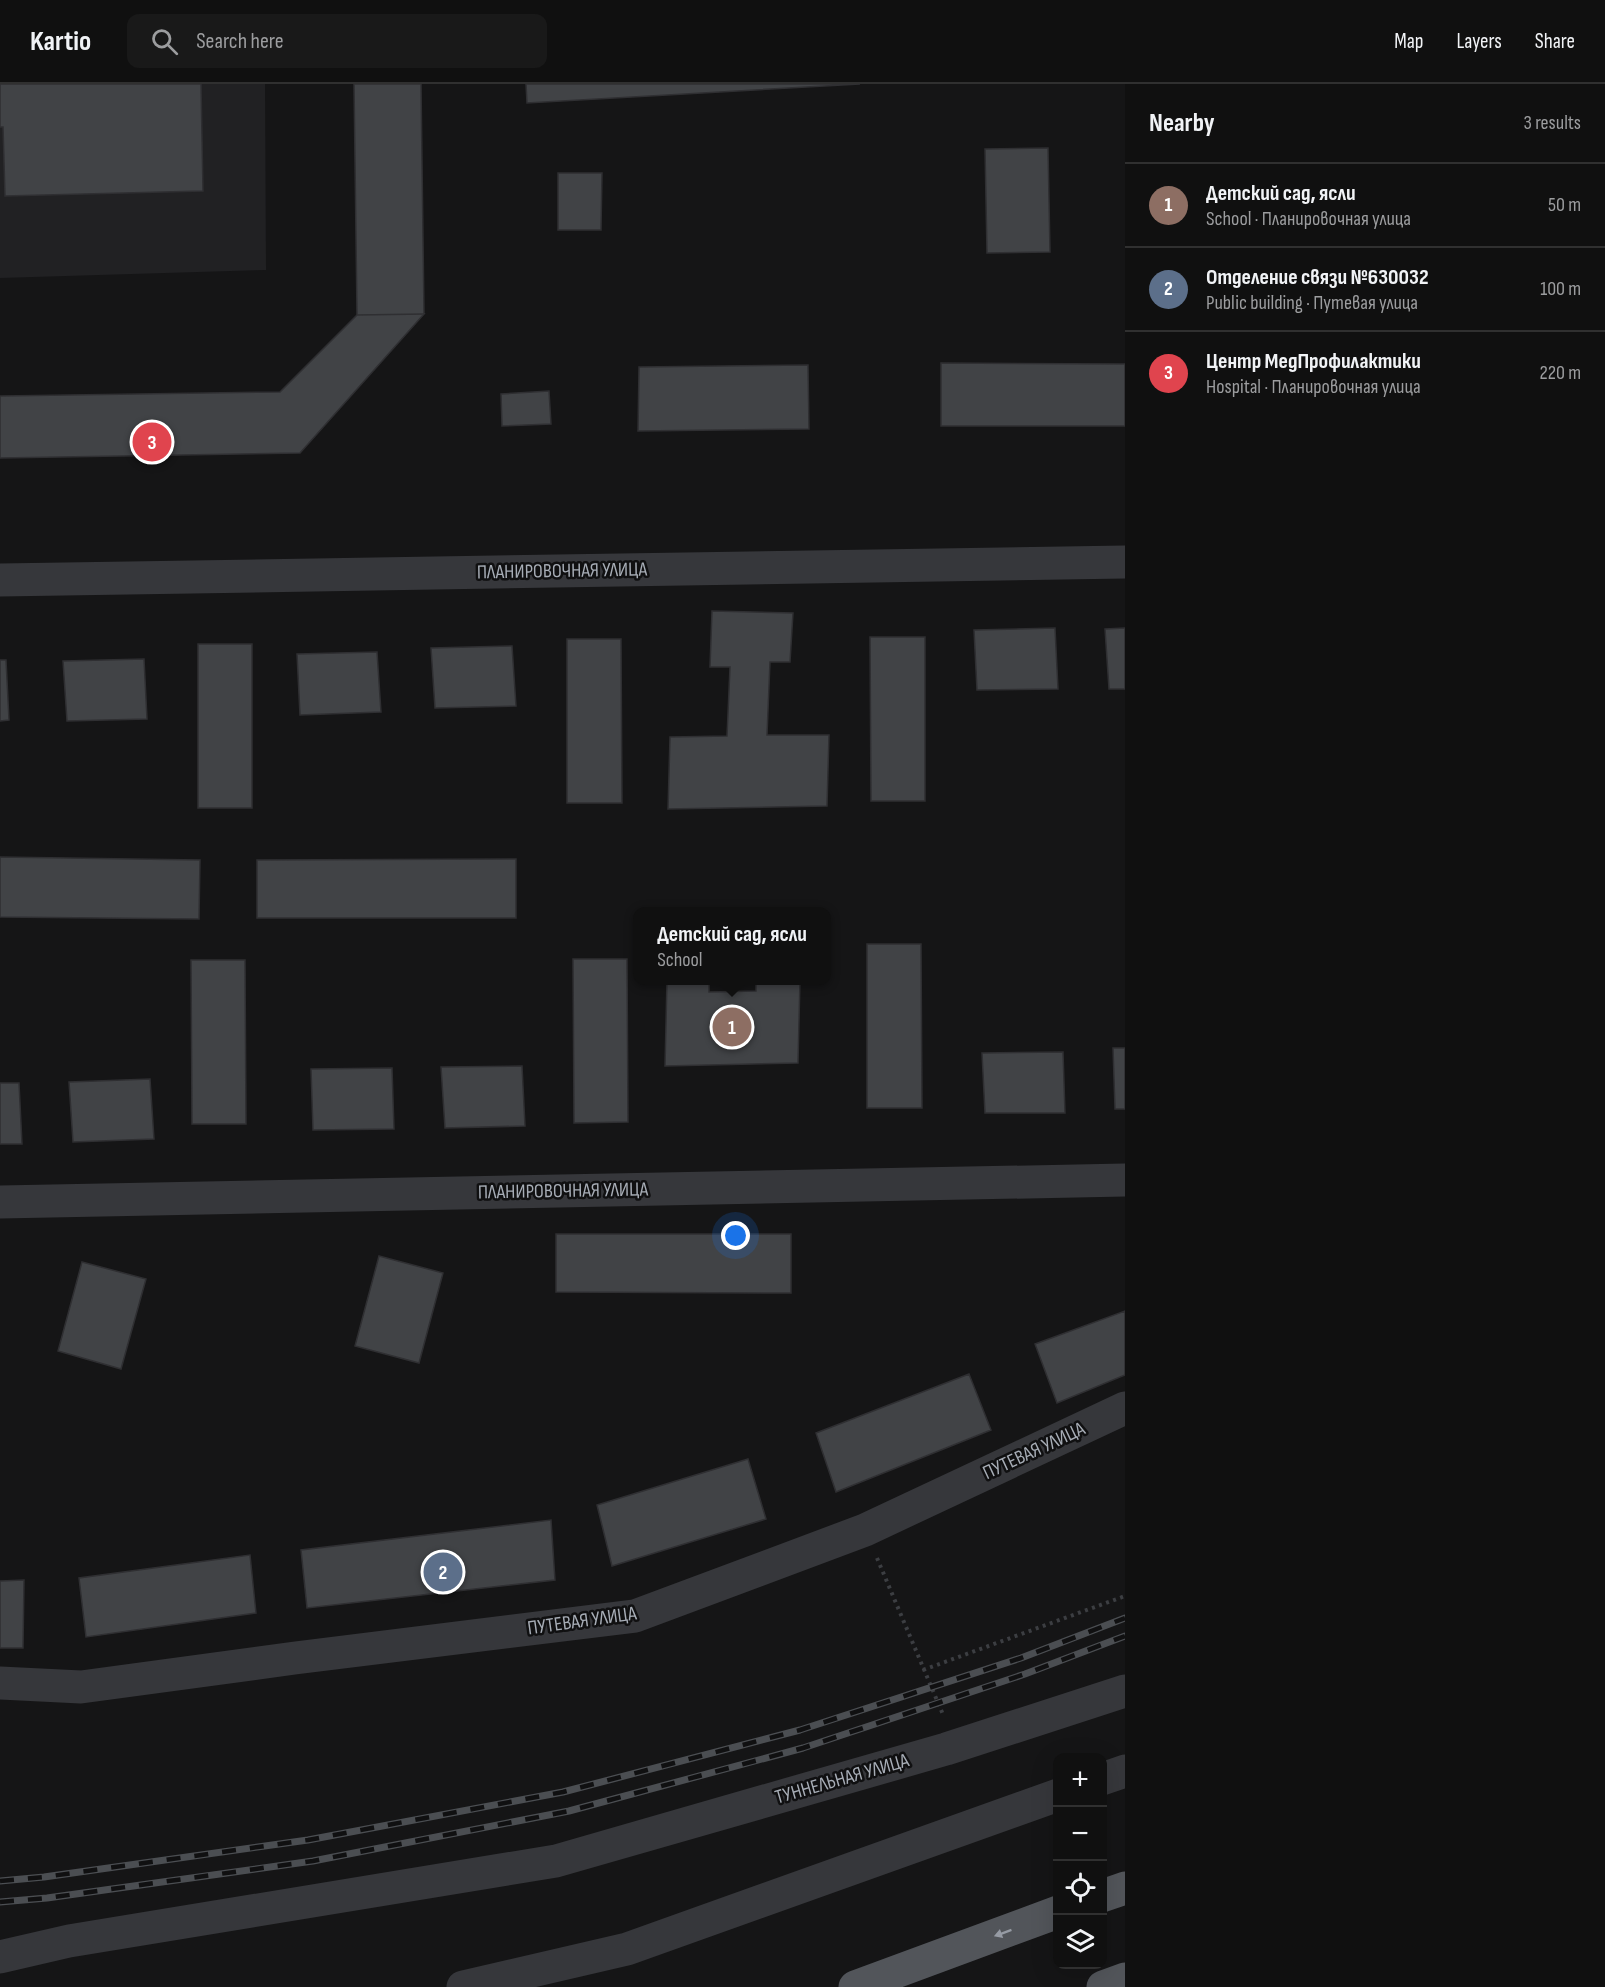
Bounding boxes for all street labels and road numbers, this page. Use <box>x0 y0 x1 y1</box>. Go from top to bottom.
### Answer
street label: ПЛАНИРОВОЧНАЯ УЛИЦА <box>477 558 648 584</box>
street label: ПЛАНИРОВОЧНАЯ УЛИЦА <box>478 1178 649 1204</box>
street label: ПУТЕВАЯ УЛИЦА <box>979 1417 1089 1485</box>
street label: ПУТЕВАЯ УЛИЦА <box>526 1601 638 1641</box>
street label: ТУННЕЛЬНАЯ УЛИЦА <box>772 1748 912 1810</box>

